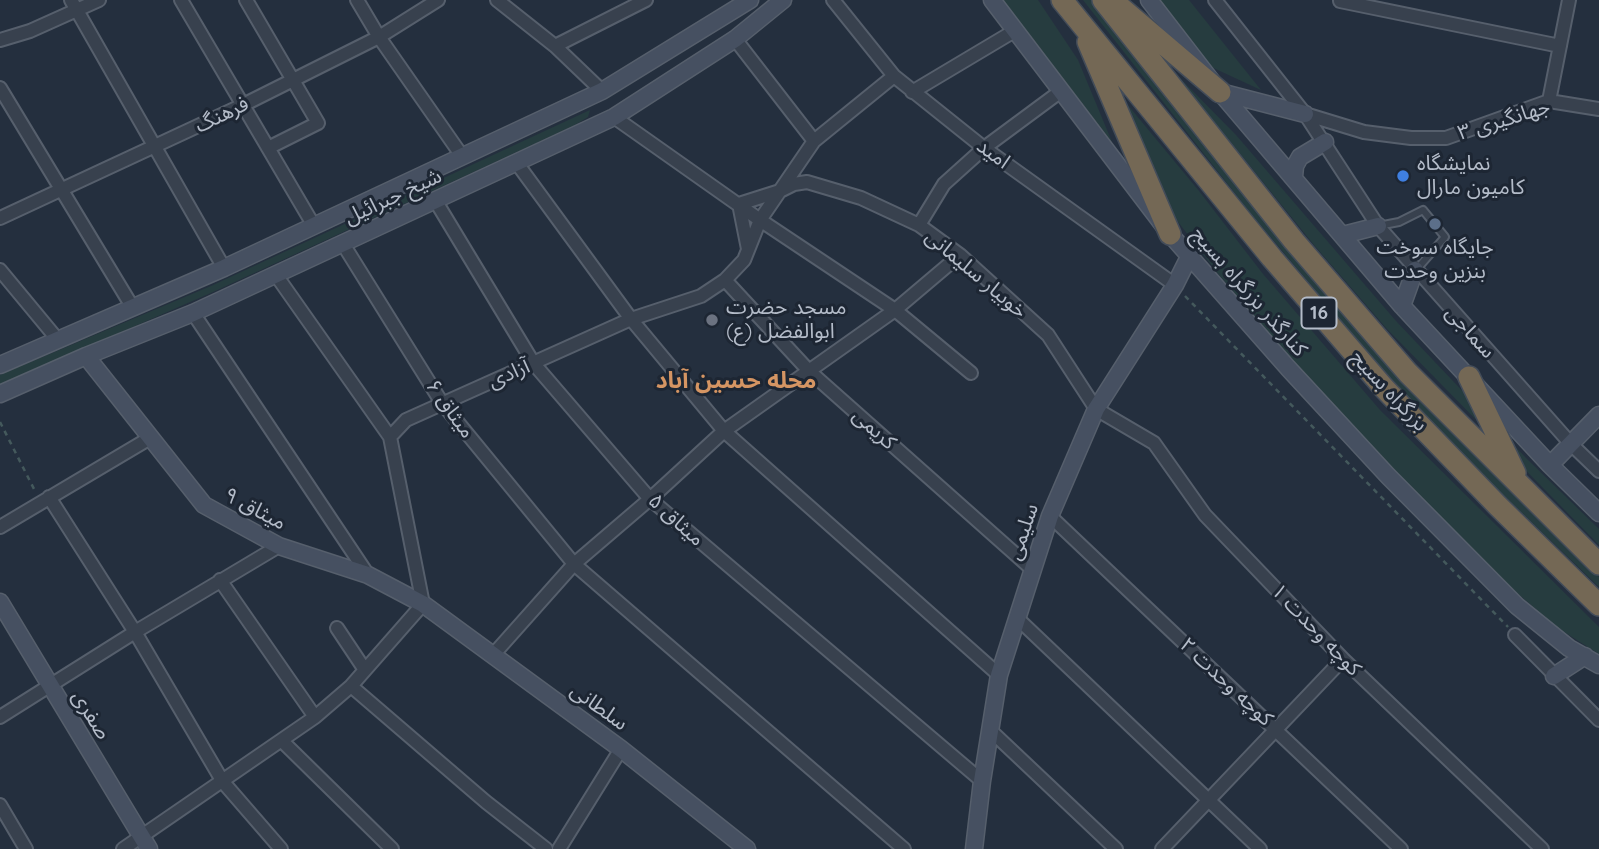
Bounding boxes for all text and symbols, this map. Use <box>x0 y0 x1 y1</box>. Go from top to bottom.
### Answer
street label: فرهنگ <box>191 91 253 139</box>
street label: جهانگیری ۳ <box>1455 94 1553 146</box>
street label: امید <box>971 134 1015 174</box>
place label: نمایشگاه کامیون مارال <box>1417 151 1525 201</box>
street label: شیخ جبرائیل <box>340 163 446 231</box>
marker: نمایشگاه کامیون مارال <box>1395 168 1411 184</box>
marker: جایگاه سوخت بنزین وحدت <box>1427 216 1443 232</box>
street label: کنارگذر بزرگراه بسیج <box>1186 222 1312 362</box>
street label: خوبیار سلیمانی <box>920 224 1032 324</box>
place label: جایگاه سوخت بنزین وحدت <box>1376 235 1494 285</box>
place label: مسجد حضرت ابوالفضل (ع) <box>726 295 847 345</box>
road number: 16 <box>1302 298 1336 328</box>
street label: سماجی <box>1440 300 1500 364</box>
marker: مسجد حضرت ابوالفضل (ع) <box>704 312 720 328</box>
street label: بزرگراه بسیج <box>1345 345 1433 437</box>
street label: آزادی <box>484 354 534 394</box>
district label: محله حسین آباد <box>656 367 816 395</box>
street label: میثاق ۶ <box>420 375 480 443</box>
street label: کریمی <box>847 403 901 455</box>
street label: میثاق ۹ <box>220 482 290 536</box>
street label: میثاق ۵ <box>643 488 709 552</box>
street label: سلیمی <box>1002 500 1044 564</box>
street label: کوچه وحدت ۱ <box>1266 579 1366 681</box>
street label: کوچه وحدت ۲ <box>1174 632 1278 732</box>
street label: سلطانی <box>565 678 633 736</box>
street label: صفری <box>66 686 116 744</box>

